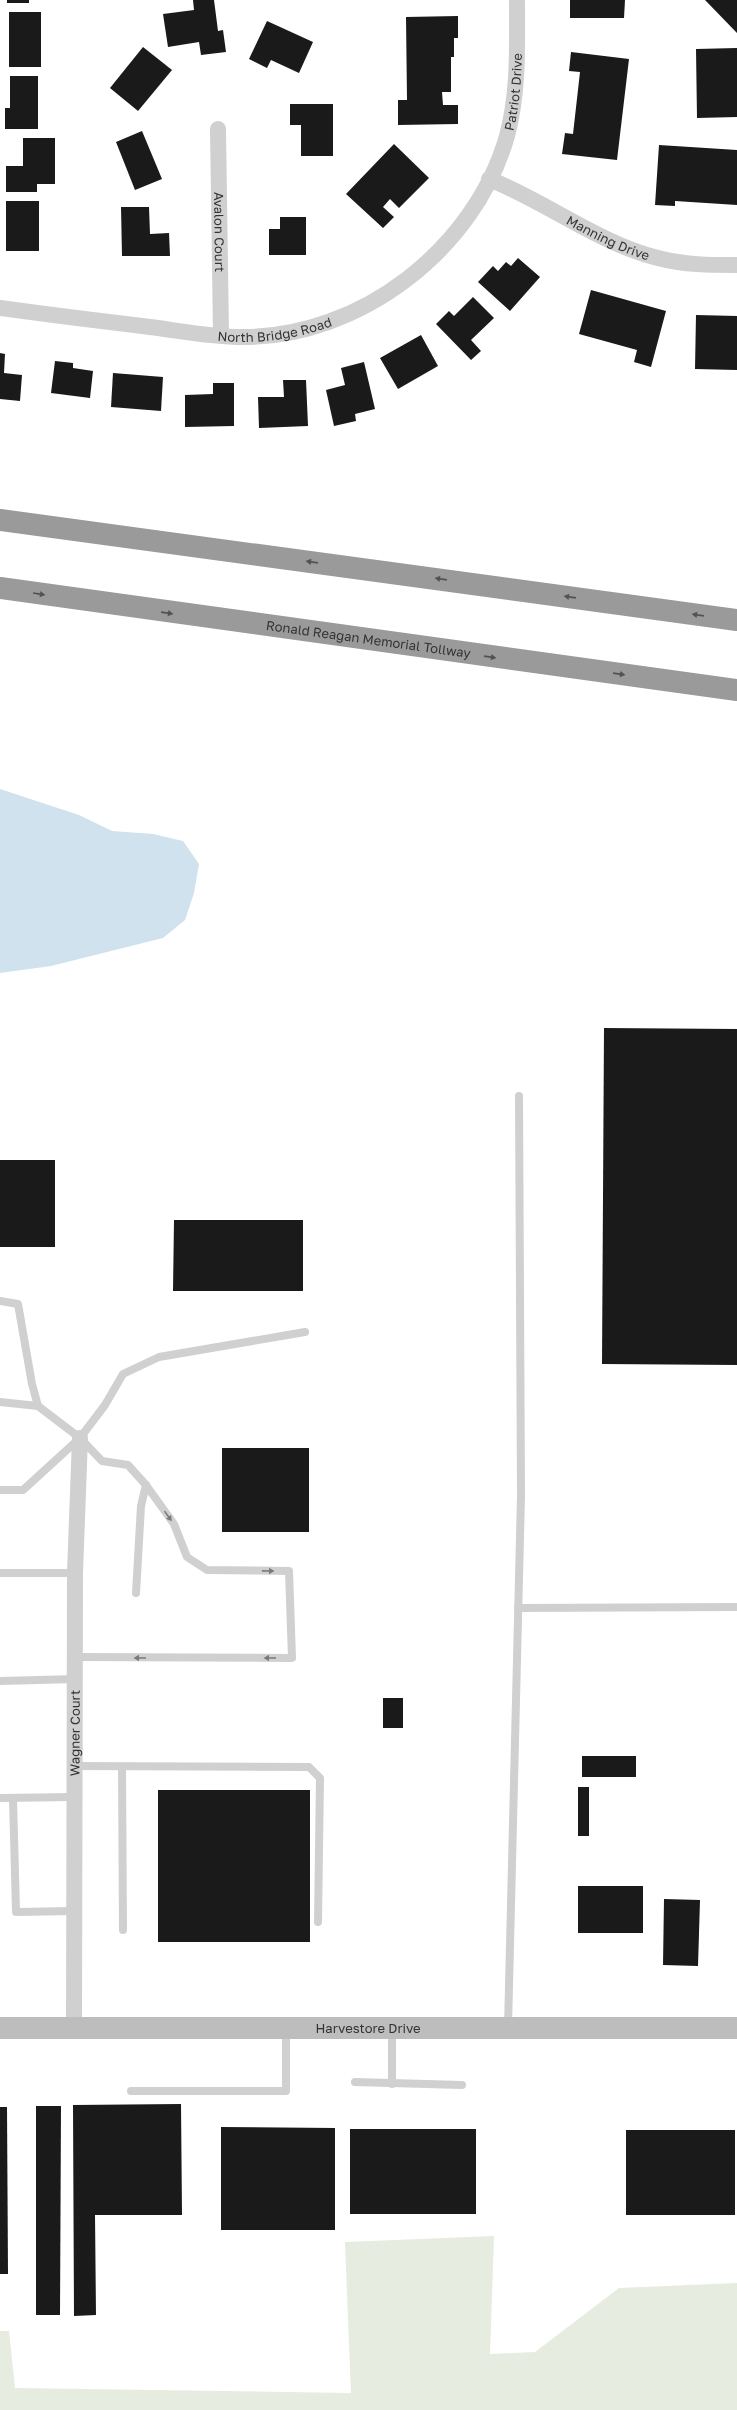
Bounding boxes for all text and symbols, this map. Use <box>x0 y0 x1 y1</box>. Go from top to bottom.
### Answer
street label: Patriot Drive <box>501 53 525 132</box>
street label: Avalon Court <box>211 192 228 272</box>
street label: Manning Drive <box>564 212 652 263</box>
street label: North Bridge Road <box>217 314 334 345</box>
one-way arrow <box>306 559 318 565</box>
one-way arrow <box>435 576 447 582</box>
one-way arrow <box>32 591 45 597</box>
one-way arrow <box>564 594 576 600</box>
one-way arrow <box>161 610 173 616</box>
one-way arrow <box>692 612 704 618</box>
street label: Ronald Reagan Memorial Tollway <box>265 617 473 661</box>
one-way arrow <box>484 654 496 660</box>
one-way arrow <box>613 671 625 677</box>
one-way arrow <box>164 1511 173 1522</box>
one-way arrow <box>262 1568 275 1574</box>
one-way arrow <box>133 1655 146 1661</box>
one-way arrow <box>263 1655 276 1661</box>
street label: Wagner Court <box>67 1690 83 1776</box>
street label: Harvestore Drive <box>315 2020 421 2036</box>

